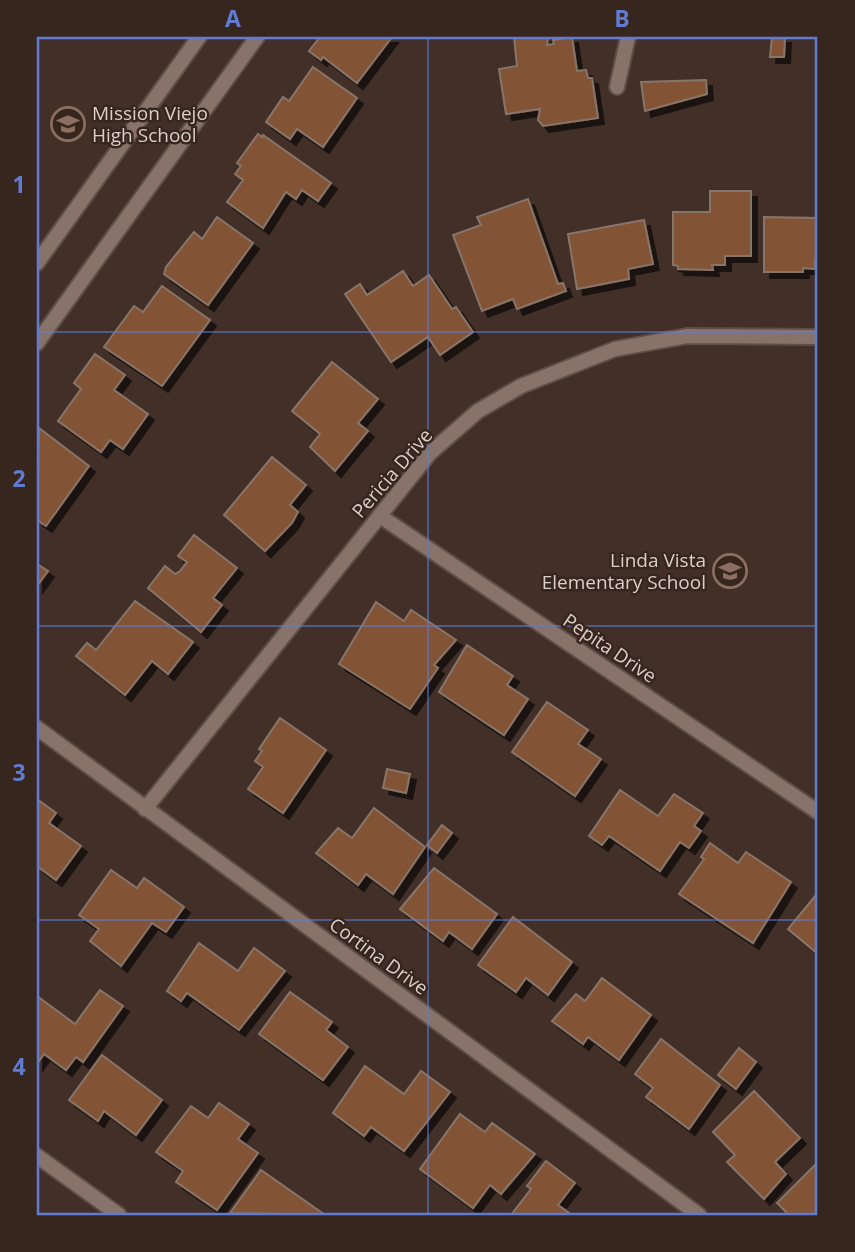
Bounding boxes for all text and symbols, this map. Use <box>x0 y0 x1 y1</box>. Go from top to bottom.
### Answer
text: A <box>225 2 241 34</box>
text: B <box>614 2 630 34</box>
place label: Mission Viejo High School <box>92 100 208 148</box>
school or university icon: Mission Viejo High School <box>49 105 87 143</box>
text: 1 <box>12 168 26 200</box>
street label: Pericia Drive <box>346 423 438 523</box>
text: 2 <box>12 462 26 494</box>
place label: Linda Vista Elementary School <box>542 547 706 595</box>
school or university icon: Linda Vista Elementary School <box>711 552 749 590</box>
street label: Pepita Drive <box>558 607 662 689</box>
text: 3 <box>12 756 26 788</box>
street label: Cortina Drive <box>324 911 434 1001</box>
text: 4 <box>12 1050 26 1082</box>

